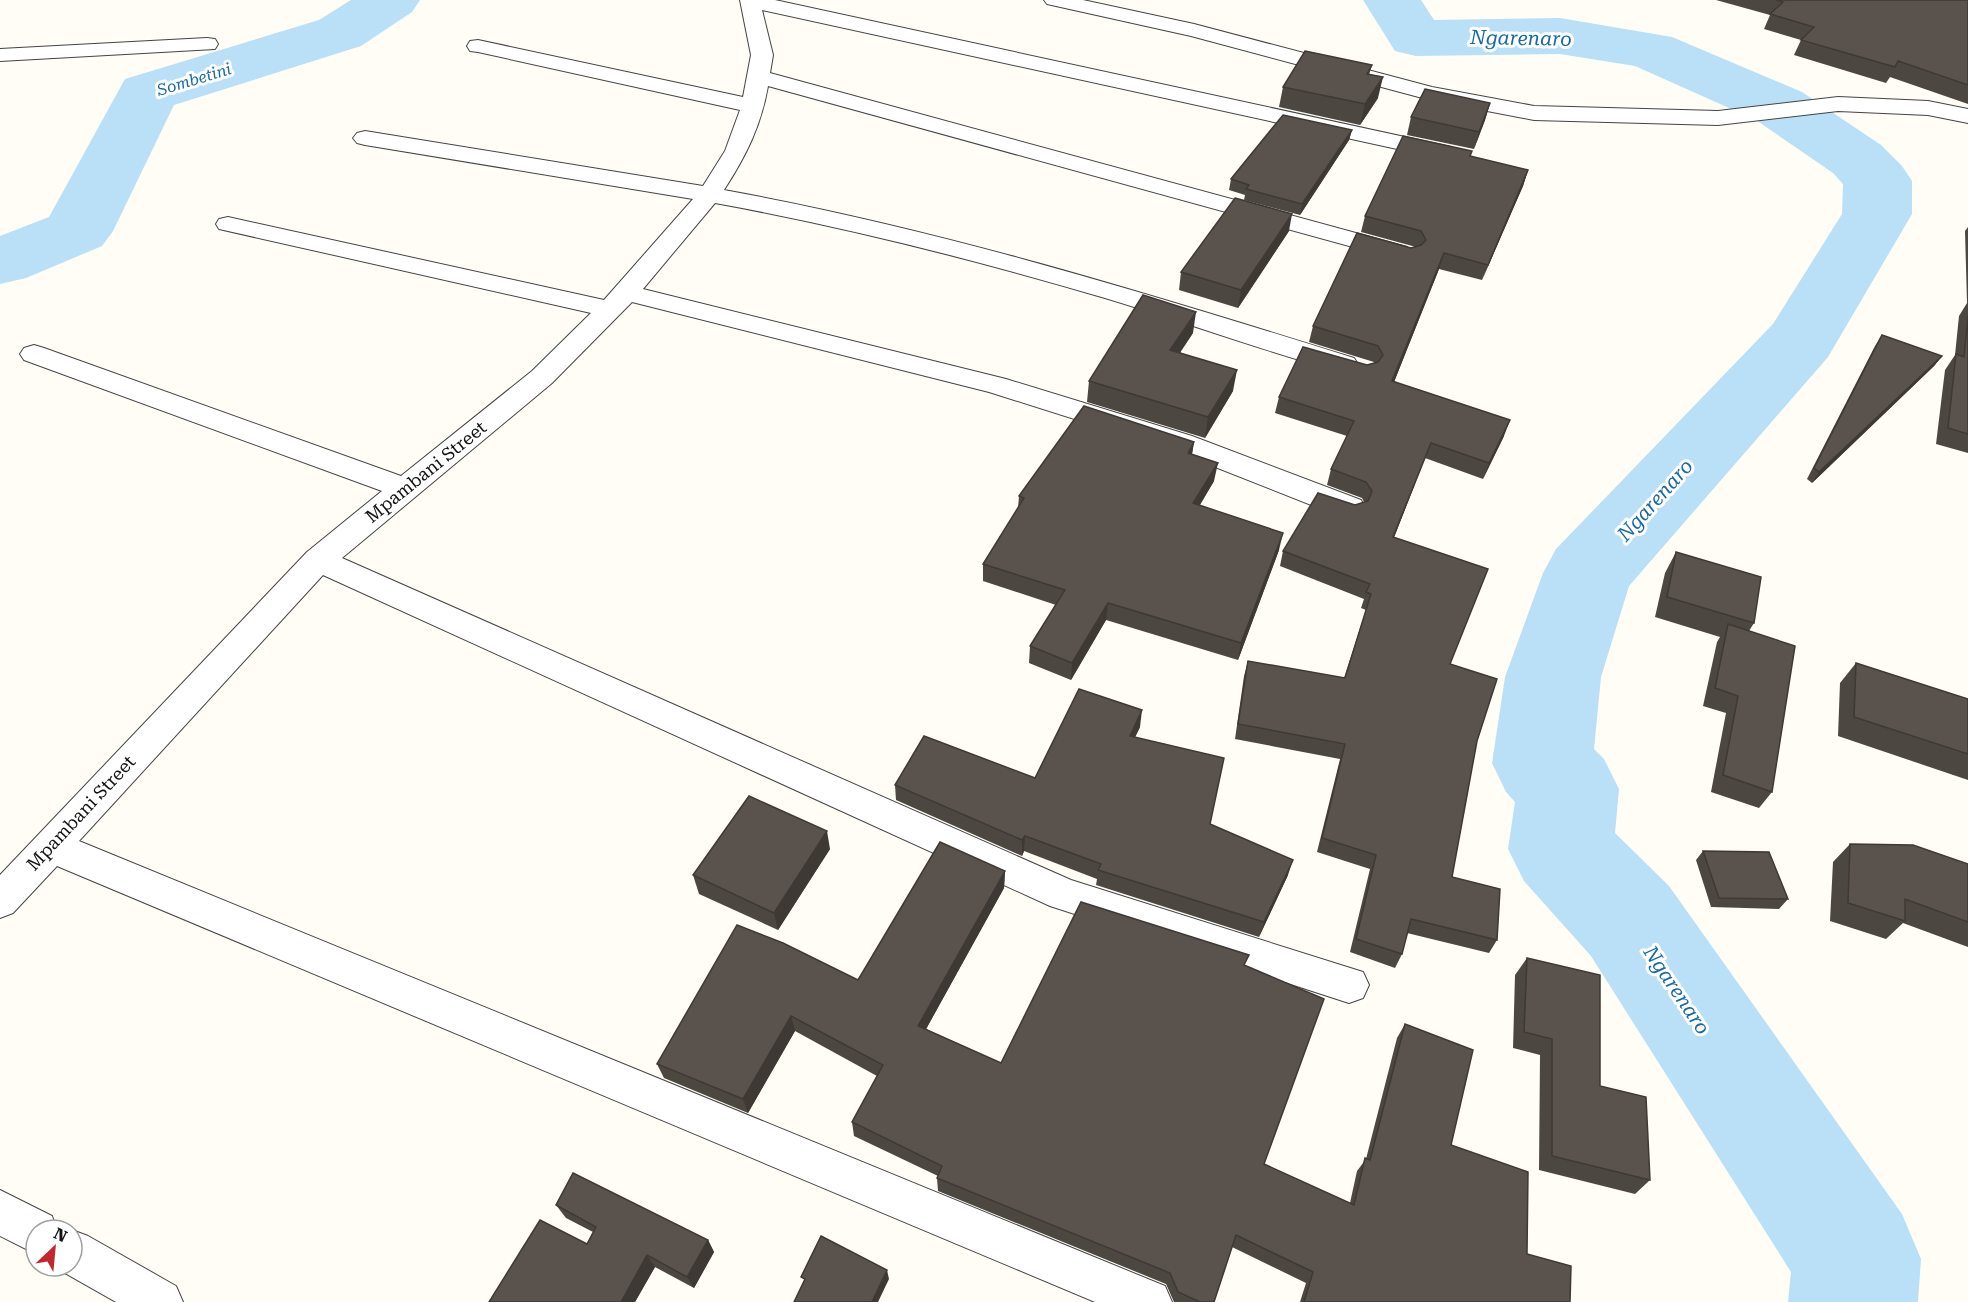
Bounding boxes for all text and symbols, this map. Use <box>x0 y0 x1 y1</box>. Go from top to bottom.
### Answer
water label: Ngarenaro <box>1469 25 1572 51</box>
water label: Sombetini <box>154 59 234 100</box>
street label: Mpambani Street <box>361 416 491 527</box>
water label: Ngarenaro <box>1611 454 1698 547</box>
street label: Mpambani Street <box>22 751 139 874</box>
water label: Ngarenaro <box>1638 940 1715 1039</box>
north arrow <box>24 1218 84 1278</box>
text: N <box>51 1224 70 1246</box>

